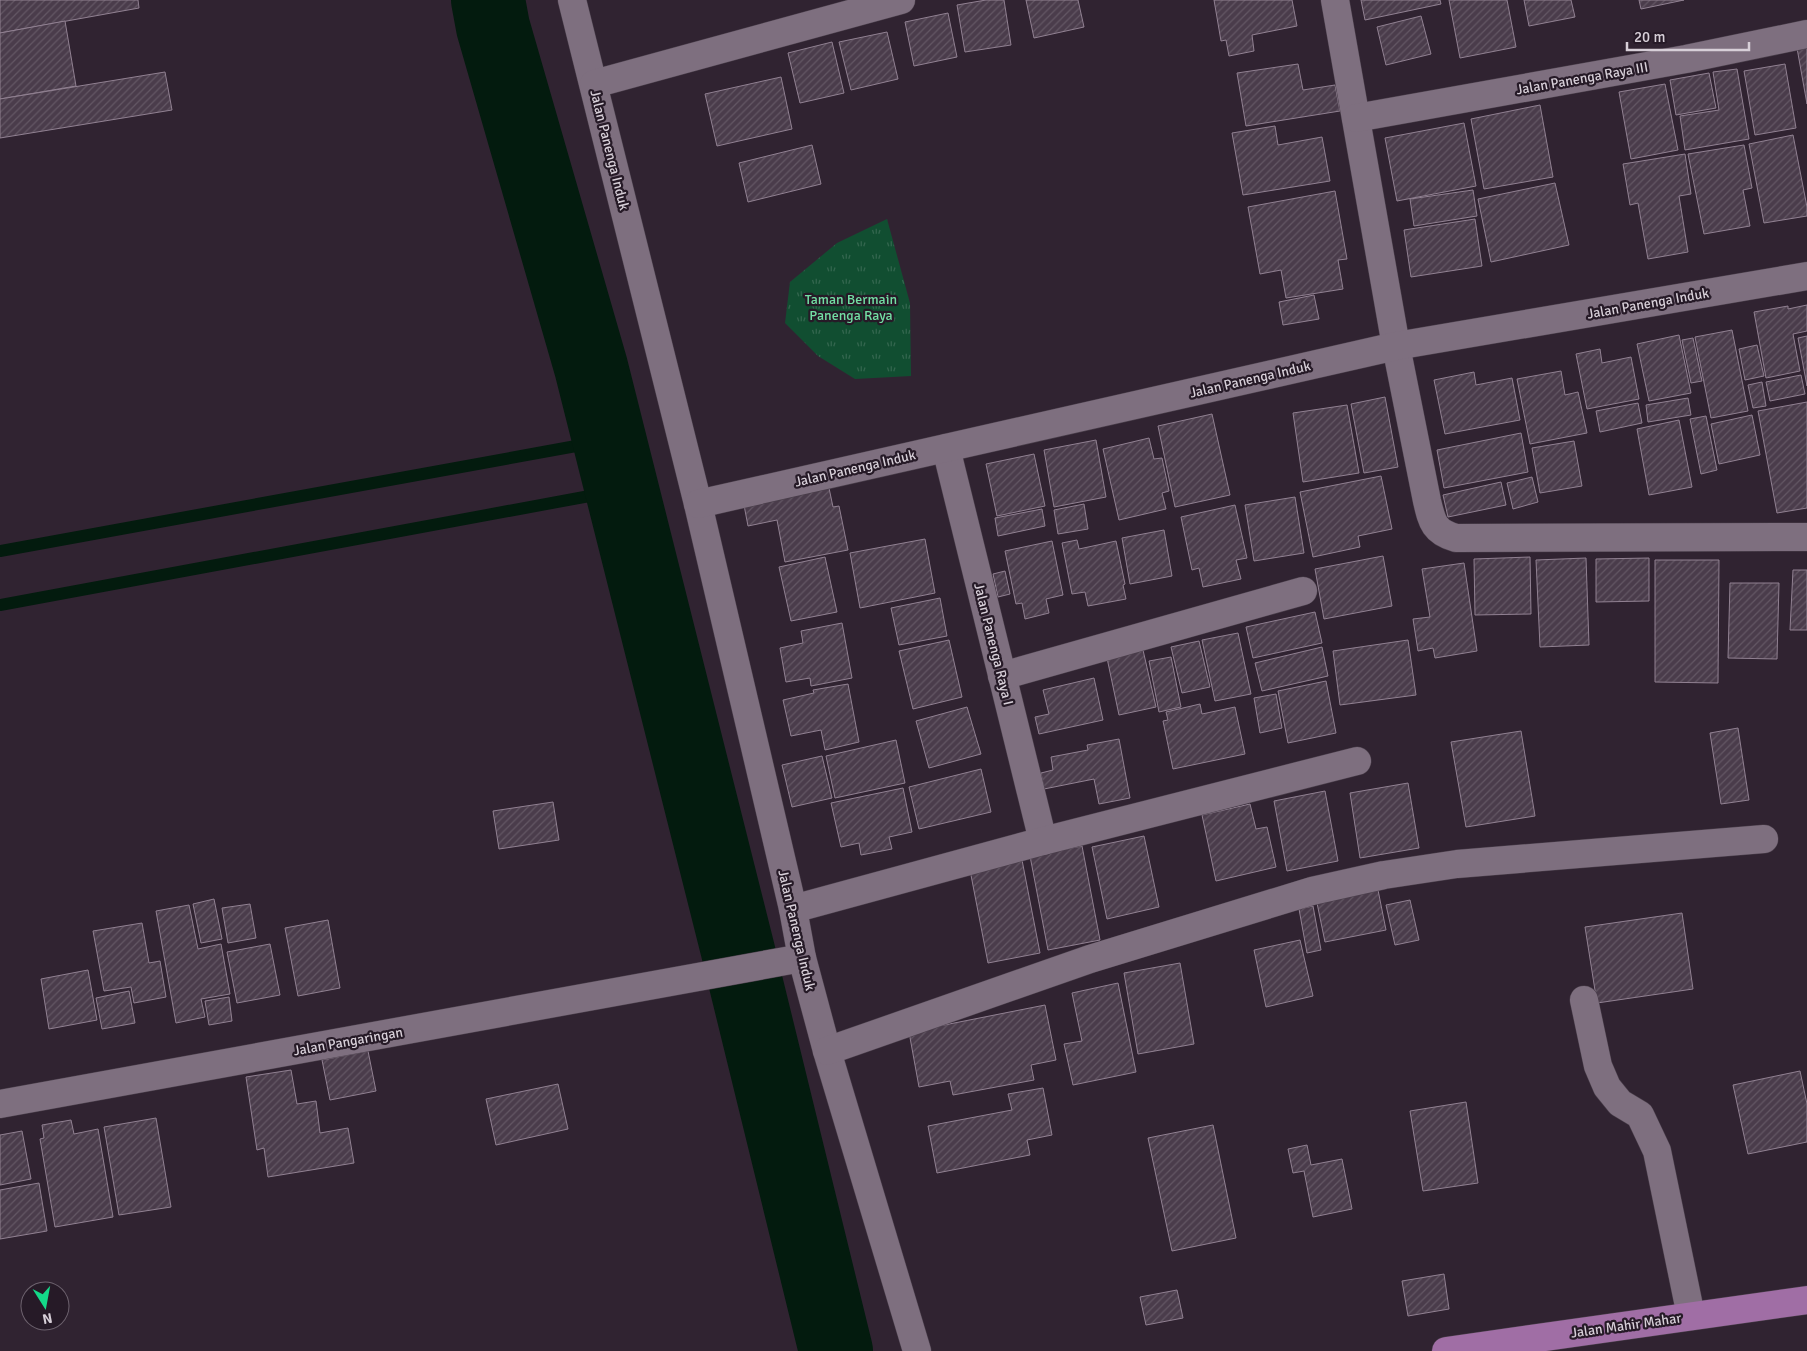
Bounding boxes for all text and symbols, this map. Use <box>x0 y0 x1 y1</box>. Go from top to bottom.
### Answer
scale bar <box>1627 20 1750 52</box>
text: 20 m <box>1634 28 1665 46</box>
street label: Jalan Panenga Raya III <box>1515 59 1649 98</box>
street label: Jalan Panenga Induk <box>586 88 633 212</box>
street label: Jalan Panenga Induk <box>1586 284 1710 323</box>
park label: Taman Bermain Panenga Raya <box>805 291 897 324</box>
street label: Jalan Panenga Induk <box>1188 357 1312 402</box>
street label: Jalan Panenga Induk <box>793 446 917 491</box>
street label: Jalan Panenga Raya I <box>970 581 1017 707</box>
street label: Jalan Panenga Induk <box>774 868 819 992</box>
street label: Jalan Pangaringan <box>292 1024 404 1059</box>
north arrow <box>20 1281 70 1331</box>
text: N <box>41 1309 54 1328</box>
street label: Jalan Mahir Mahar <box>1570 1309 1683 1342</box>

